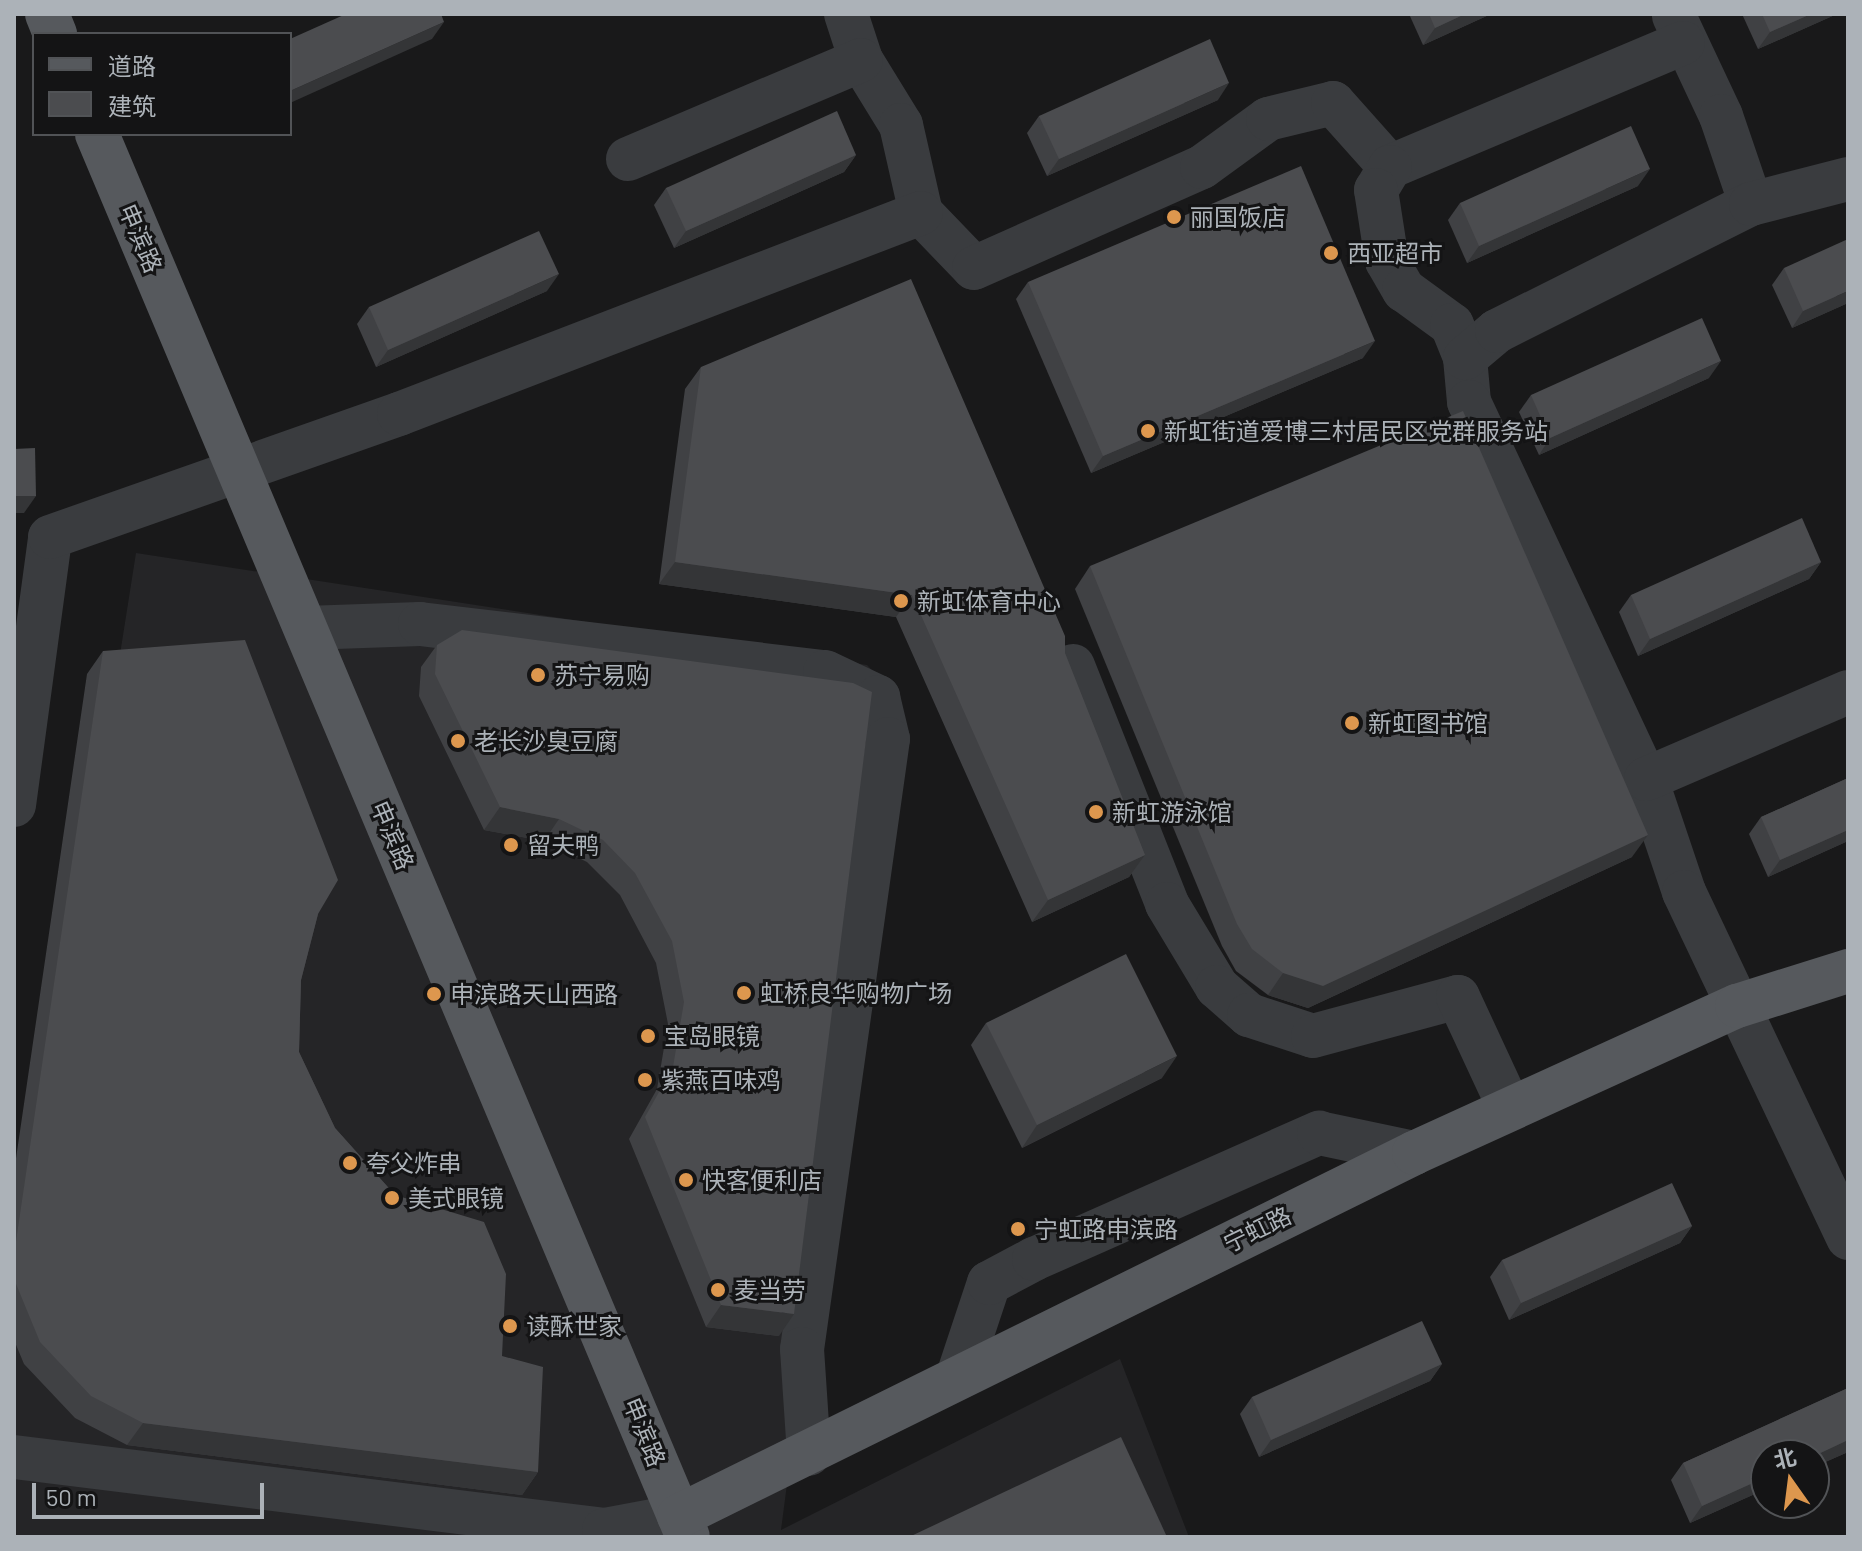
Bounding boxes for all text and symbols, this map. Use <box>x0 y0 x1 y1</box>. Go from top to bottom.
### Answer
legend <box>32 32 292 136</box>
text: 道路 <box>108 51 156 80</box>
text: 建筑 <box>108 91 156 120</box>
street label: 申滨路 <box>114 199 168 277</box>
place label: 丽国饭店 <box>1190 203 1286 231</box>
marker: 丽国饭店 <box>1165 208 1183 226</box>
place label: 西亚超市 <box>1347 239 1443 267</box>
marker: 西亚超市 <box>1322 244 1340 262</box>
place label: 新虹街道爱博三村居民区党群服务站 <box>1164 417 1548 445</box>
marker: 新虹街道爱博三村居民区党群服务站 <box>1139 422 1157 440</box>
place label: 新虹体育中心 <box>917 587 1061 615</box>
marker: 新虹体育中心 <box>892 592 910 610</box>
place label: 苏宁易购 <box>554 661 650 689</box>
marker: 苏宁易购 <box>529 666 547 684</box>
place label: 新虹图书馆 <box>1368 709 1488 737</box>
marker: 新虹图书馆 <box>1343 714 1361 732</box>
place label: 老长沙臭豆腐 <box>474 727 618 755</box>
marker: 老长沙臭豆腐 <box>449 732 467 750</box>
street label: 申滨路 <box>366 796 420 874</box>
place label: 新虹游泳馆 <box>1112 798 1232 826</box>
marker: 新虹游泳馆 <box>1087 803 1105 821</box>
place label: 留夫鸭 <box>527 831 599 859</box>
marker: 留夫鸭 <box>502 836 520 854</box>
place label: 虹桥良华购物广场 <box>760 979 952 1007</box>
place label: 申滨路天山西路 <box>450 980 618 1008</box>
marker: 虹桥良华购物广场 <box>735 984 753 1002</box>
marker: 申滨路天山西路 <box>425 985 443 1003</box>
place label: 宝岛眼镜 <box>664 1022 760 1050</box>
marker: 宝岛眼镜 <box>639 1027 657 1045</box>
place label: 紫燕百味鸡 <box>661 1066 781 1094</box>
marker: 紫燕百味鸡 <box>636 1071 654 1089</box>
place label: 夸父炸串 <box>366 1149 462 1177</box>
marker: 夸父炸串 <box>341 1154 359 1172</box>
place label: 快客便利店 <box>702 1166 822 1194</box>
marker: 快客便利店 <box>677 1171 695 1189</box>
place label: 美式眼镜 <box>408 1184 504 1212</box>
marker: 美式眼镜 <box>383 1189 401 1207</box>
street label: 宁虹路 <box>1218 1200 1296 1258</box>
place label: 宁虹路申滨路 <box>1034 1215 1178 1243</box>
marker: 宁虹路申滨路 <box>1009 1220 1027 1238</box>
place label: 麦当劳 <box>734 1276 806 1304</box>
marker: 麦当劳 <box>709 1281 727 1299</box>
place label: 读酥世家 <box>526 1312 622 1340</box>
marker: 读酥世家 <box>501 1317 519 1335</box>
street label: 申滨路 <box>618 1393 672 1471</box>
north arrow <box>1750 1439 1830 1519</box>
text: 北 <box>1771 1442 1798 1473</box>
scale bar <box>36 1467 268 1517</box>
text: 50 m <box>46 1482 97 1511</box>

